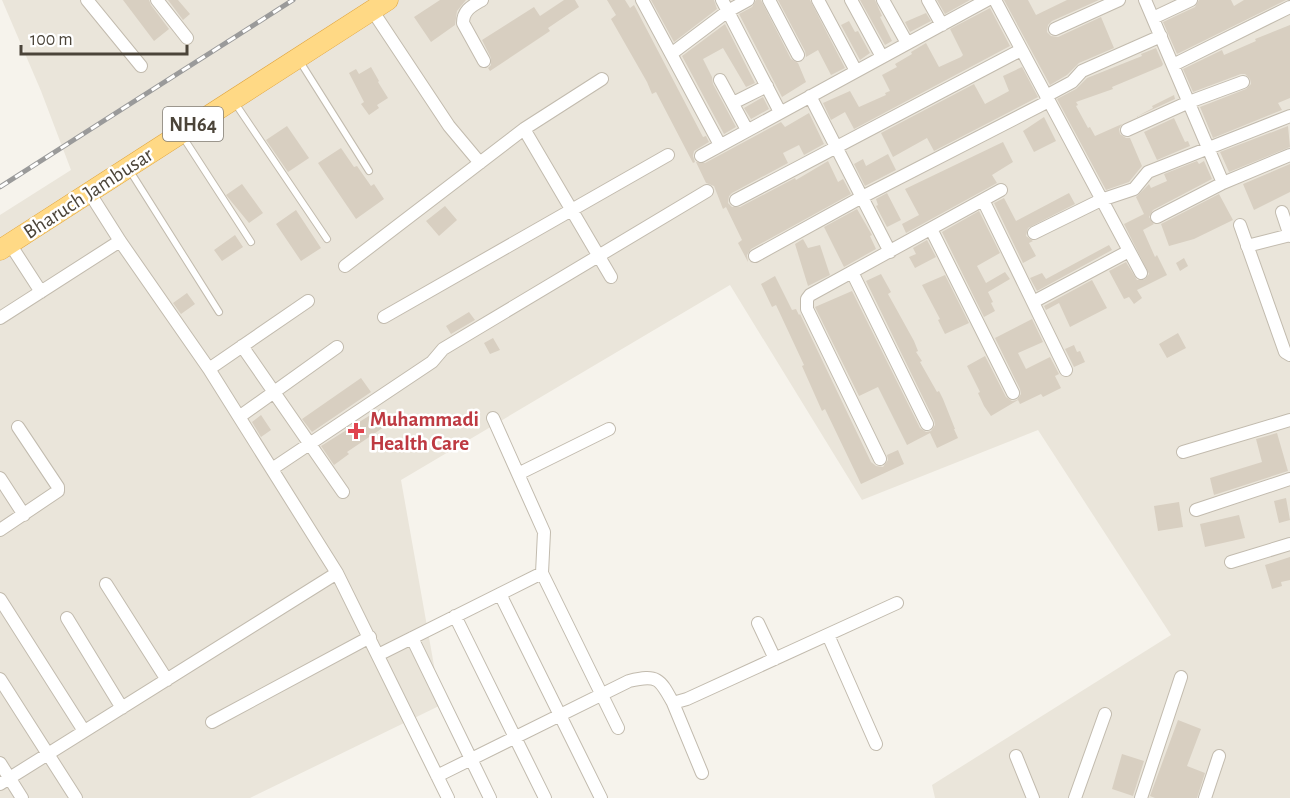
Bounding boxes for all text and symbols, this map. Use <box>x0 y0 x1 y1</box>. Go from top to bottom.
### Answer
scale bar <box>21 18 188 56</box>
text: 100 m <box>30 31 73 49</box>
road number: NH64 <box>163 107 223 141</box>
street label: Bharuch Jambusar <box>20 144 157 243</box>
place label: Muhammadi Health Care <box>370 409 479 454</box>
marker: Muhammadi Health Care <box>347 422 365 440</box>

